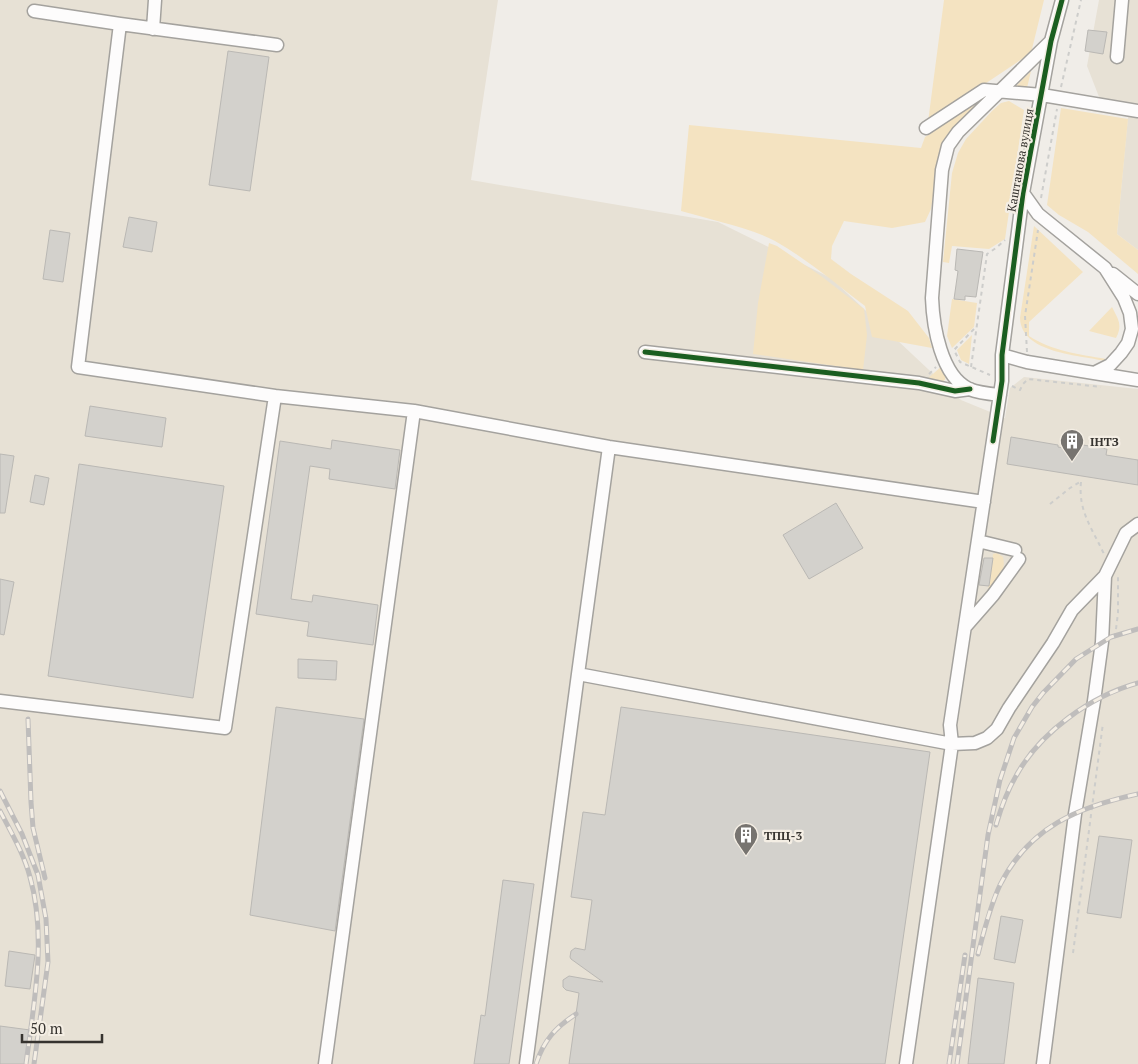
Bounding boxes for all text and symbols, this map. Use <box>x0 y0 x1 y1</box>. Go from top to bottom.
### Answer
street label: Каштанова вулиця <box>1004 107 1036 213</box>
building icon: ІНТЗ <box>1059 428 1085 462</box>
place label: ІНТЗ <box>1090 434 1119 449</box>
building icon: ТПЦ-3 <box>733 822 759 856</box>
place label: ТПЦ-3 <box>764 828 802 843</box>
scale bar <box>22 1012 102 1044</box>
text: 50 m <box>30 1018 63 1038</box>

